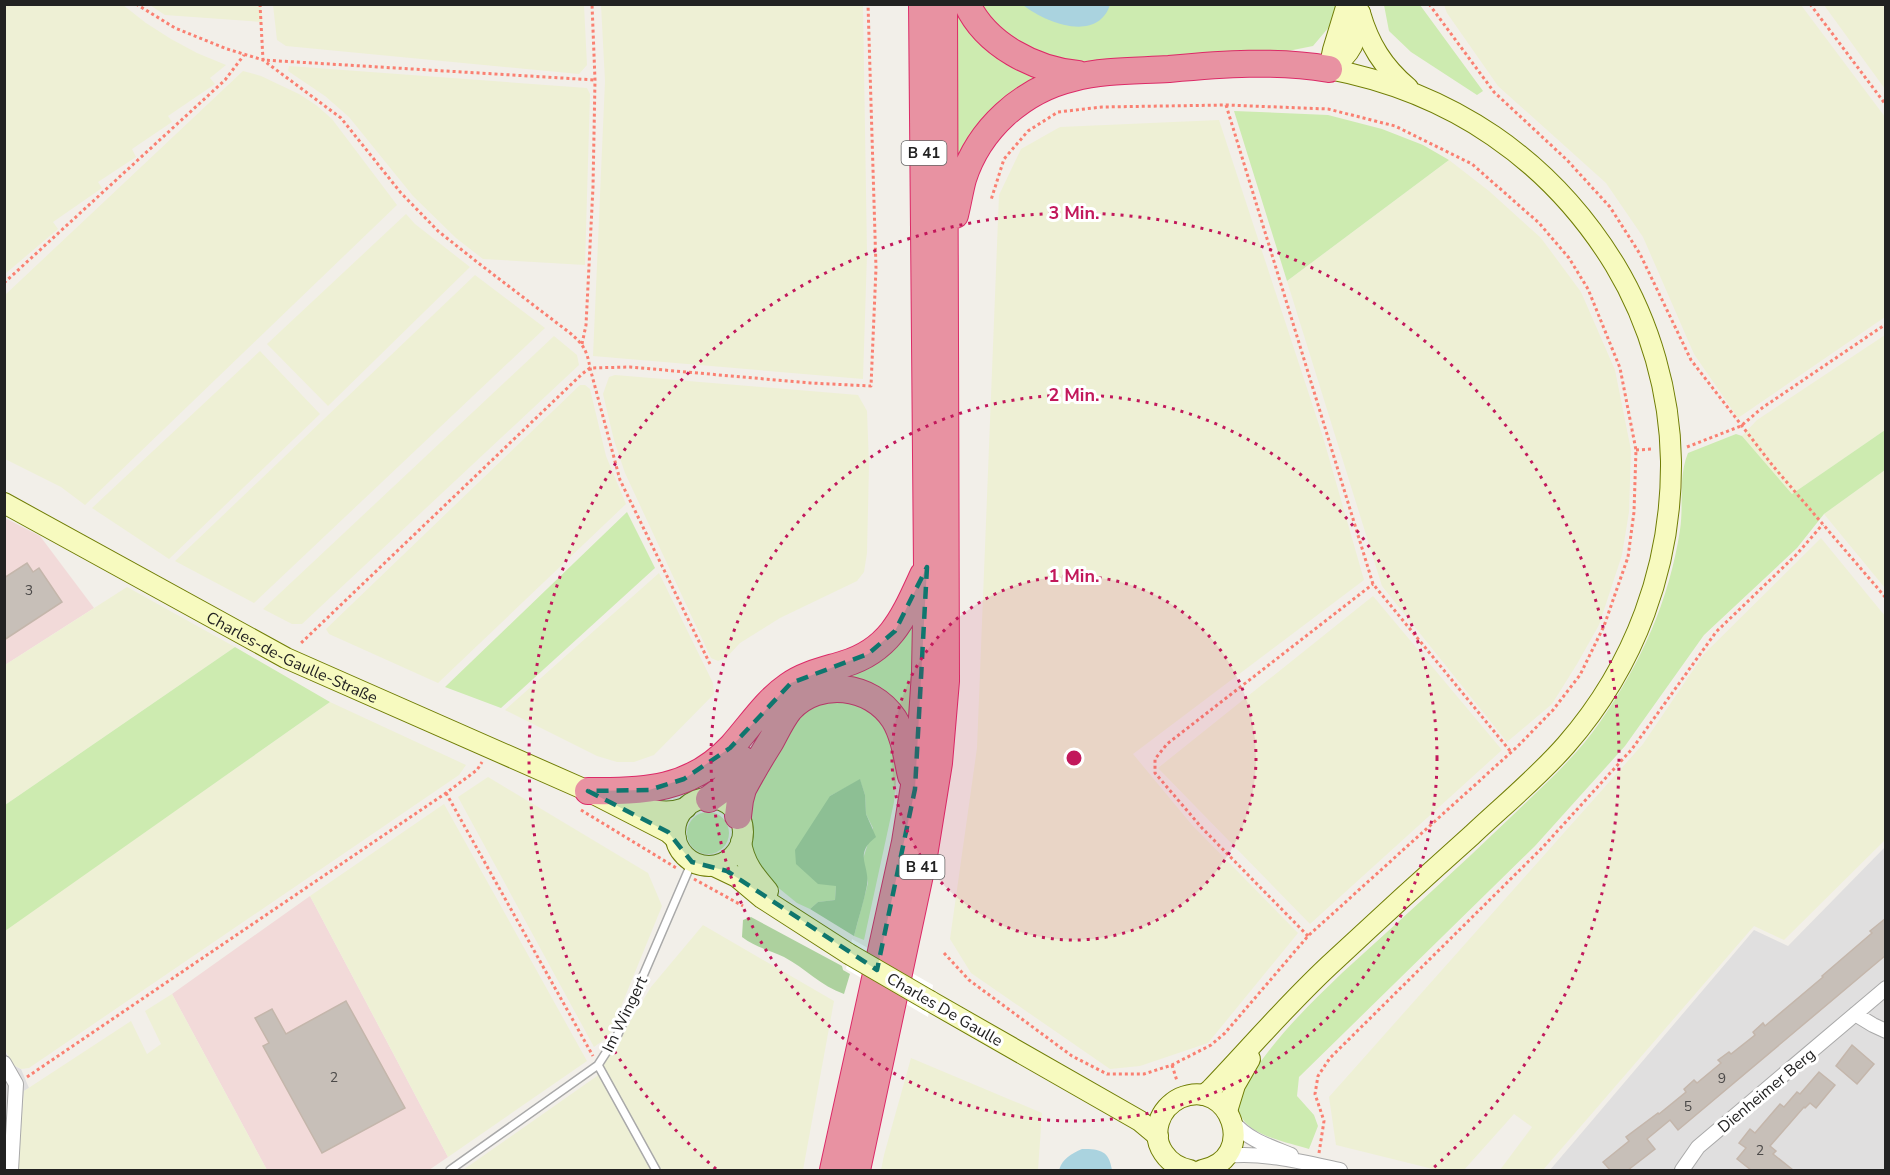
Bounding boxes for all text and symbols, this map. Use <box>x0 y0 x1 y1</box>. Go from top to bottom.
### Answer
road number: B 41 <box>902 141 946 165</box>
text: 3 Min. <box>1049 201 1099 225</box>
text: 2 Min. <box>1049 383 1099 407</box>
text: 1 Min. <box>1049 564 1099 588</box>
house number: 3 <box>25 581 33 600</box>
street label: Charles-de-Gaulle-Straße <box>202 606 381 709</box>
centre of rings <box>1064 748 1084 768</box>
road number: B 41 <box>900 855 944 879</box>
street label: Charles De Gaulle <box>882 968 1007 1052</box>
street label: Im Wingert <box>597 972 653 1056</box>
street label: Dienheimer Berg <box>1713 1043 1820 1138</box>
house number: 2 <box>330 1068 338 1087</box>
house number: 9 <box>1718 1069 1726 1088</box>
house number: 5 <box>1684 1097 1692 1116</box>
house number: 2 <box>1756 1141 1764 1160</box>

